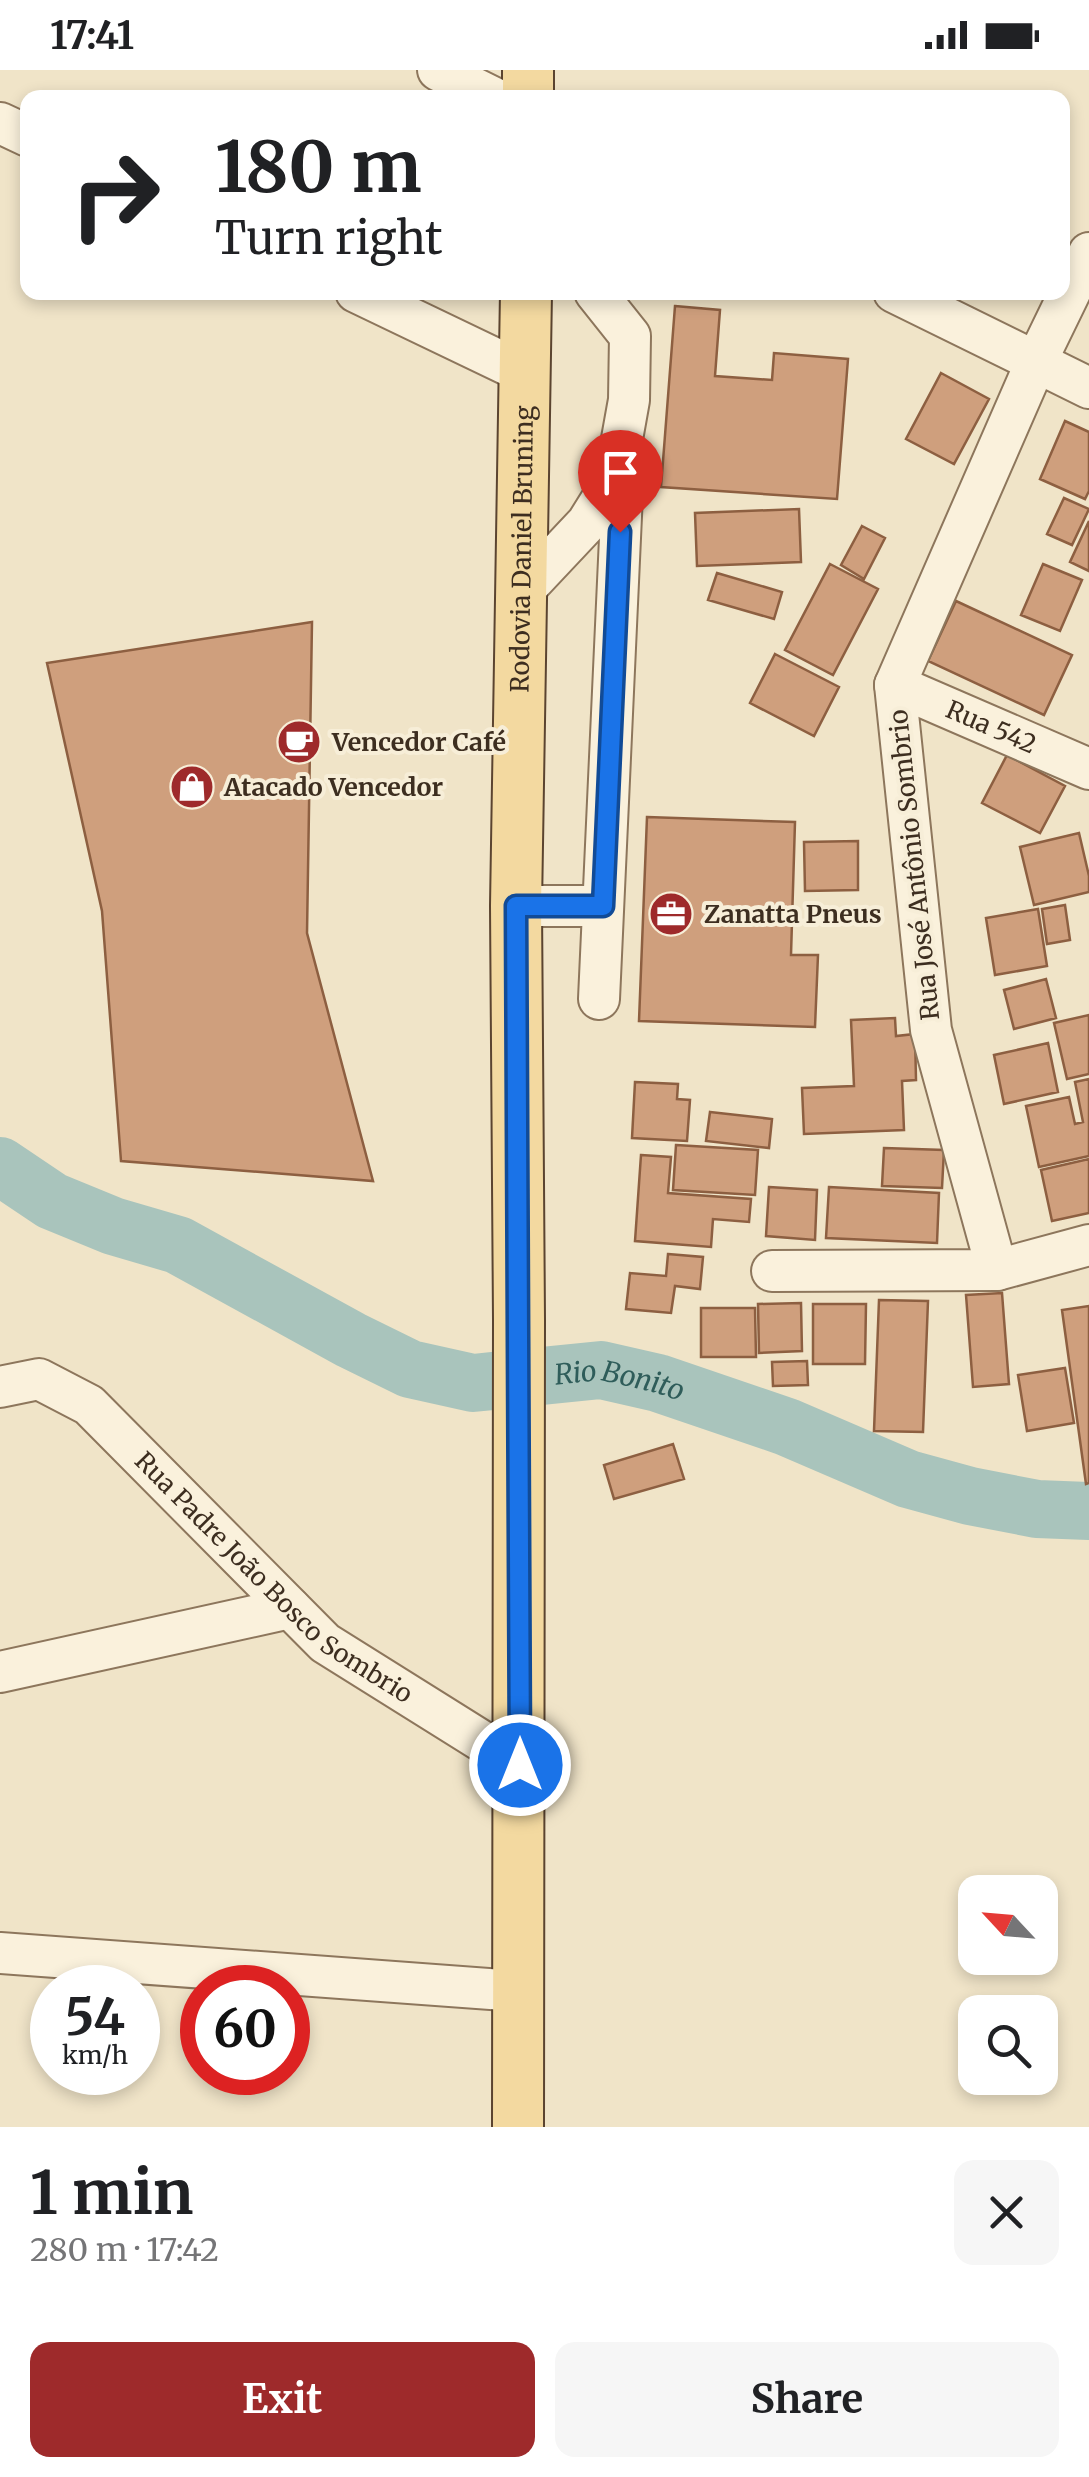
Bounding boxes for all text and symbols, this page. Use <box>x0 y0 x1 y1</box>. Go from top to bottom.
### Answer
text: 17:41 <box>50 12 134 59</box>
text: 180 m <box>215 123 422 211</box>
icon: right <box>50 130 180 260</box>
text: Turn right <box>215 210 443 266</box>
street label: Rodovia Daniel Bruning <box>503 405 540 693</box>
pin <box>578 430 663 533</box>
icon: arrive <box>593 445 648 500</box>
street label: Rua 542 <box>941 693 1041 760</box>
street label: Rua José Antônio Sombrio <box>882 708 946 1022</box>
cafe icon: Vencedor Café <box>276 719 322 765</box>
place label: Vencedor Café <box>331 726 506 758</box>
shop icon: Atacado Vencedor <box>169 764 215 810</box>
place label: Atacado Vencedor <box>223 771 443 803</box>
office icon: Zanatta Pneus <box>648 891 694 937</box>
place label: Zanatta Pneus <box>704 898 882 930</box>
water label: Rio Bonito <box>553 1352 689 1409</box>
street label: Rua Padre João Bosco Sombrio <box>128 1445 419 1710</box>
position arrow <box>468 1713 572 1817</box>
north arrow <box>958 1875 1058 1975</box>
map controls <box>958 1875 1058 2095</box>
speed limit sign: 60 <box>180 1965 310 2095</box>
text: 54 <box>65 1986 125 2049</box>
button: search <box>958 1995 1058 2095</box>
text: km/h <box>62 2039 128 2071</box>
text: 1 min <box>30 2155 193 2230</box>
button: close <box>954 2160 1059 2265</box>
text: 280 m · 17:42 <box>30 2230 219 2270</box>
button: Exit <box>30 2342 535 2457</box>
button: Share <box>555 2342 1059 2457</box>

